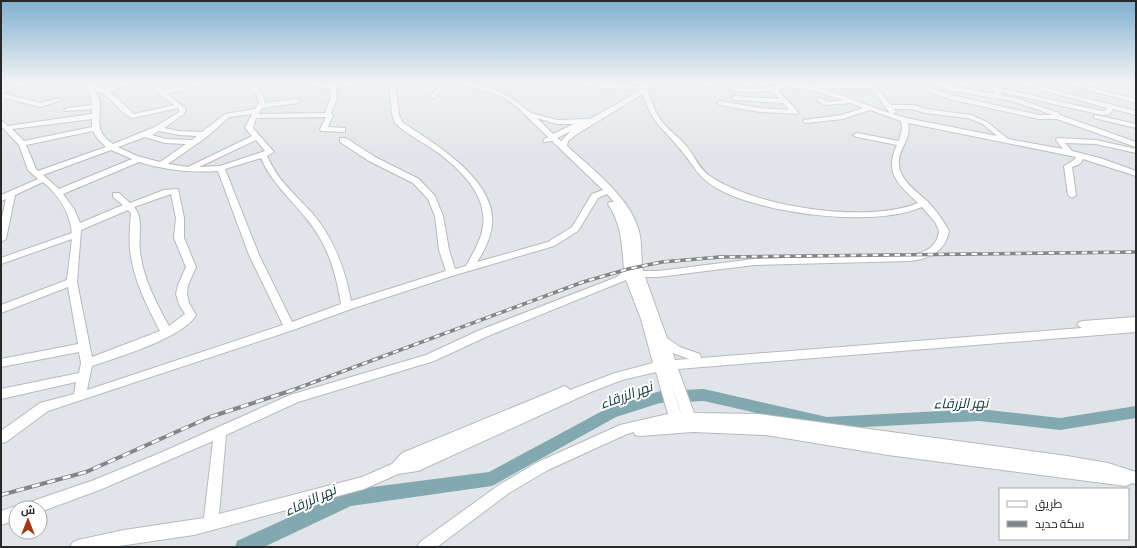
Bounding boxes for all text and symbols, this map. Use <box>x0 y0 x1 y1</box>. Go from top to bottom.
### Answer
water label: نهر الزرقاء <box>598 380 656 413</box>
water label: نهر الزرقاء <box>933 396 990 412</box>
water label: نهر الزرقاء <box>283 482 340 520</box>
legend <box>999 488 1129 540</box>
text: طريق <box>1035 498 1063 511</box>
north arrow <box>8 500 48 540</box>
text: ش <box>21 505 35 517</box>
text: سكة حديد <box>1035 518 1085 531</box>

